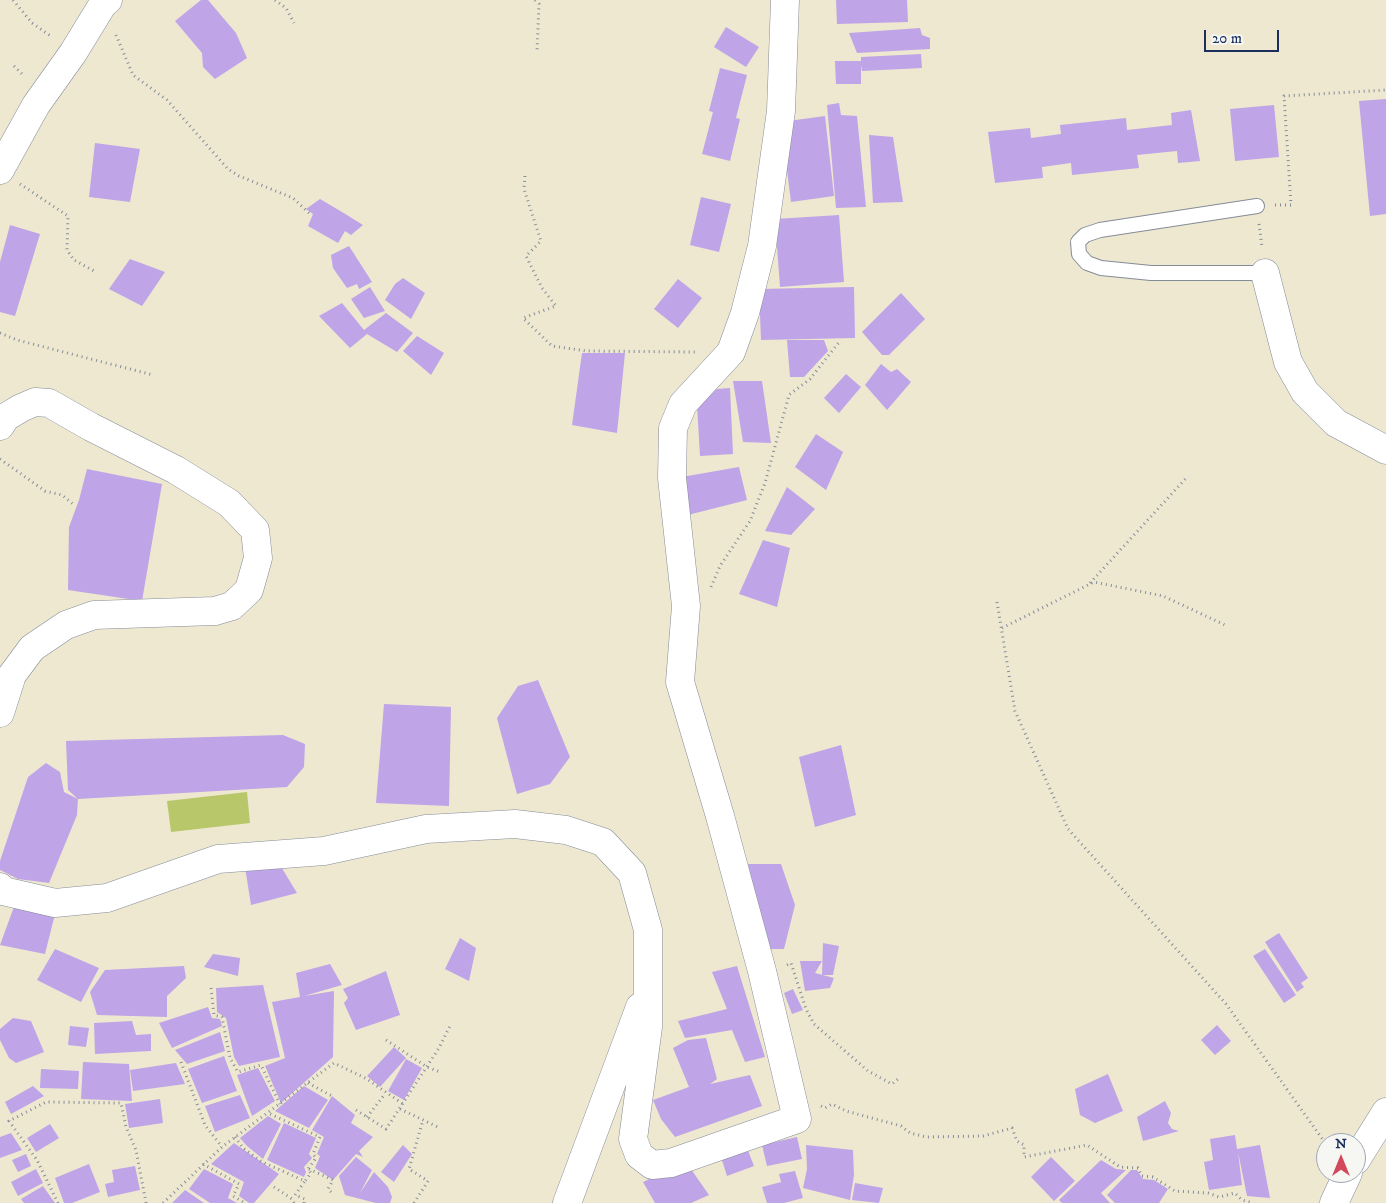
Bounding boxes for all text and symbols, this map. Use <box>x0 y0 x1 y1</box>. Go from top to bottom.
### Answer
scale bar <box>1206 20 1281 52</box>
text: 20 m <box>1212 29 1242 48</box>
north arrow <box>1316 1133 1366 1183</box>
text: N <box>1335 1135 1347 1153</box>

